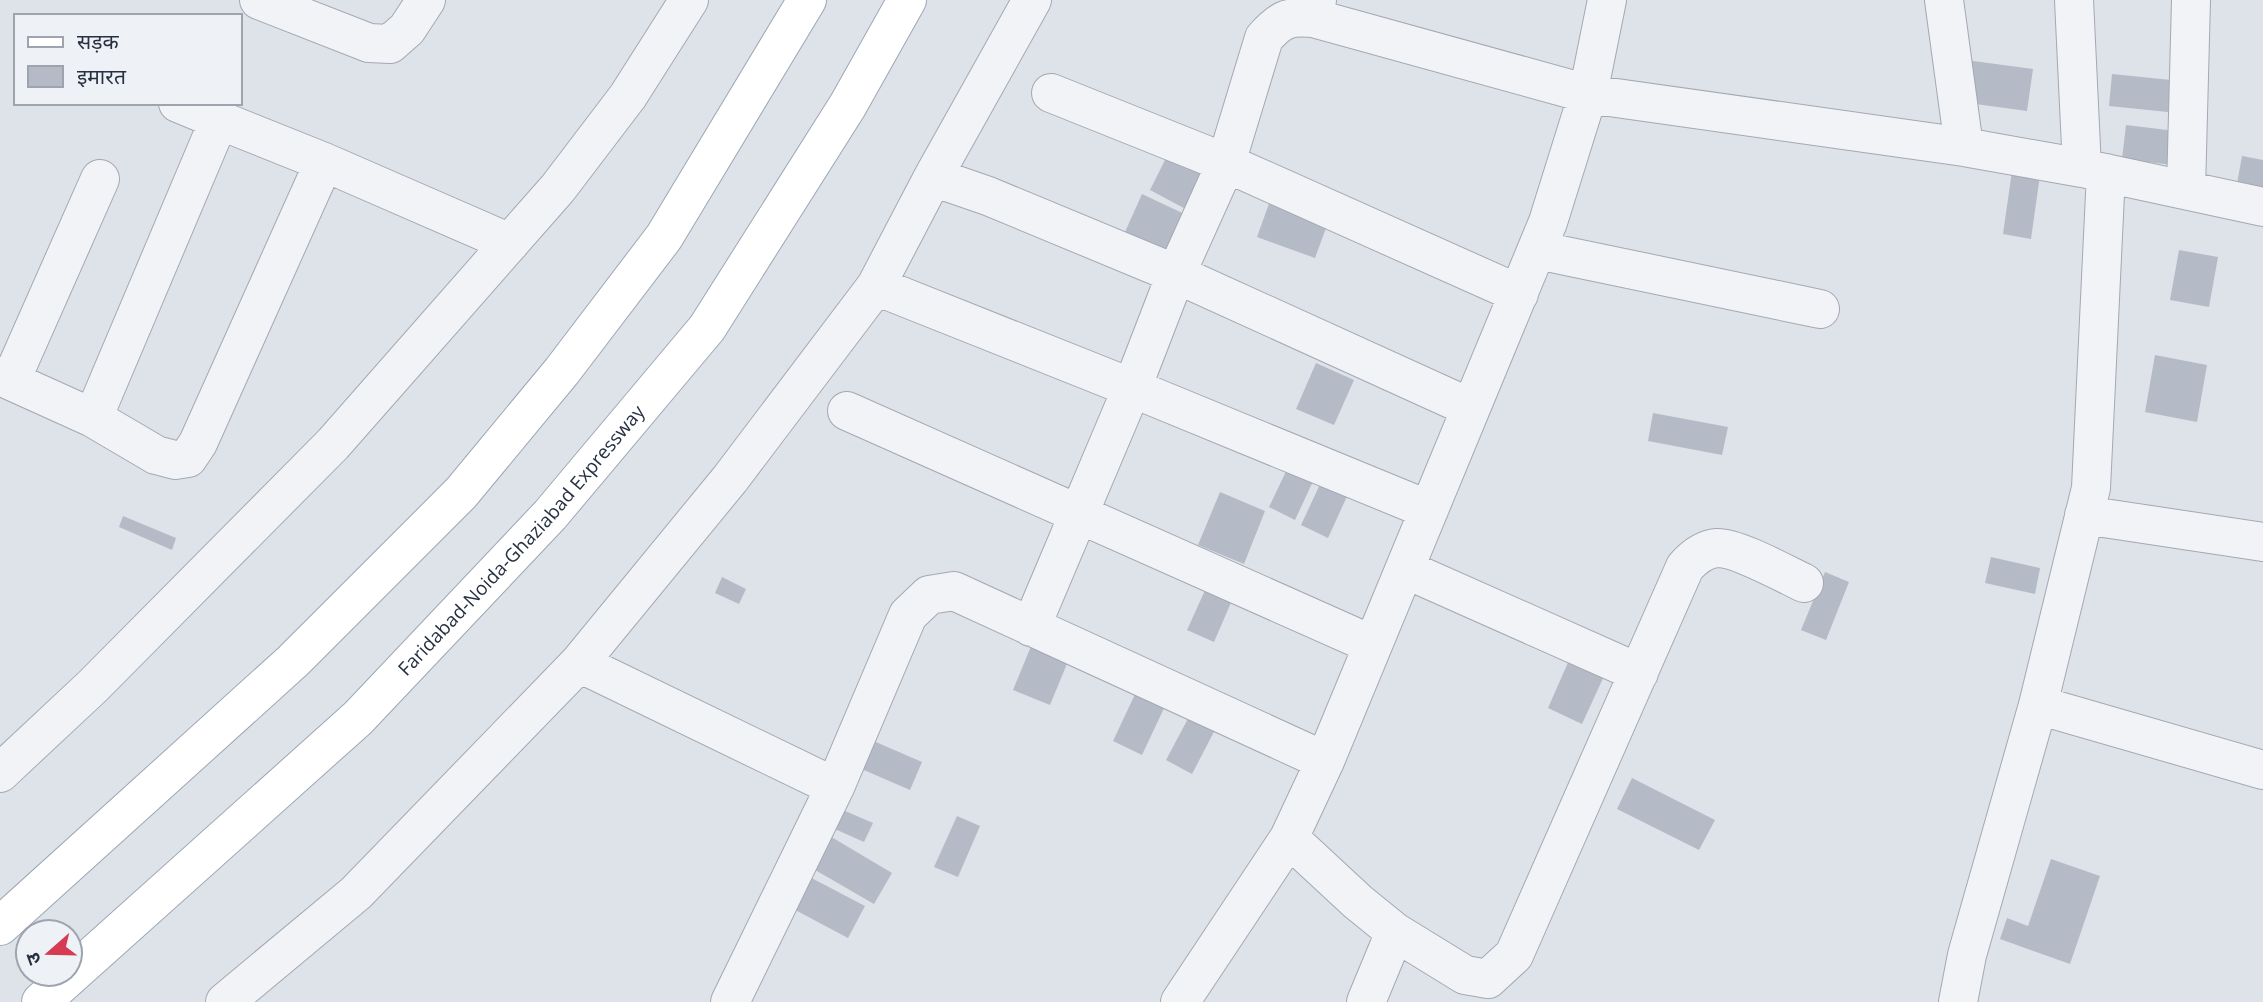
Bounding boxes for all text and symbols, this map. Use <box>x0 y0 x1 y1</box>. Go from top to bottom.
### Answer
legend <box>14 14 242 105</box>
text: सड़क <box>77 27 119 55</box>
text: इमारत <box>77 62 127 90</box>
street label: Faridabad-Noida-Ghaziabad Expressway <box>392 399 650 681</box>
north arrow <box>14 918 84 988</box>
text: उ <box>19 948 47 968</box>

